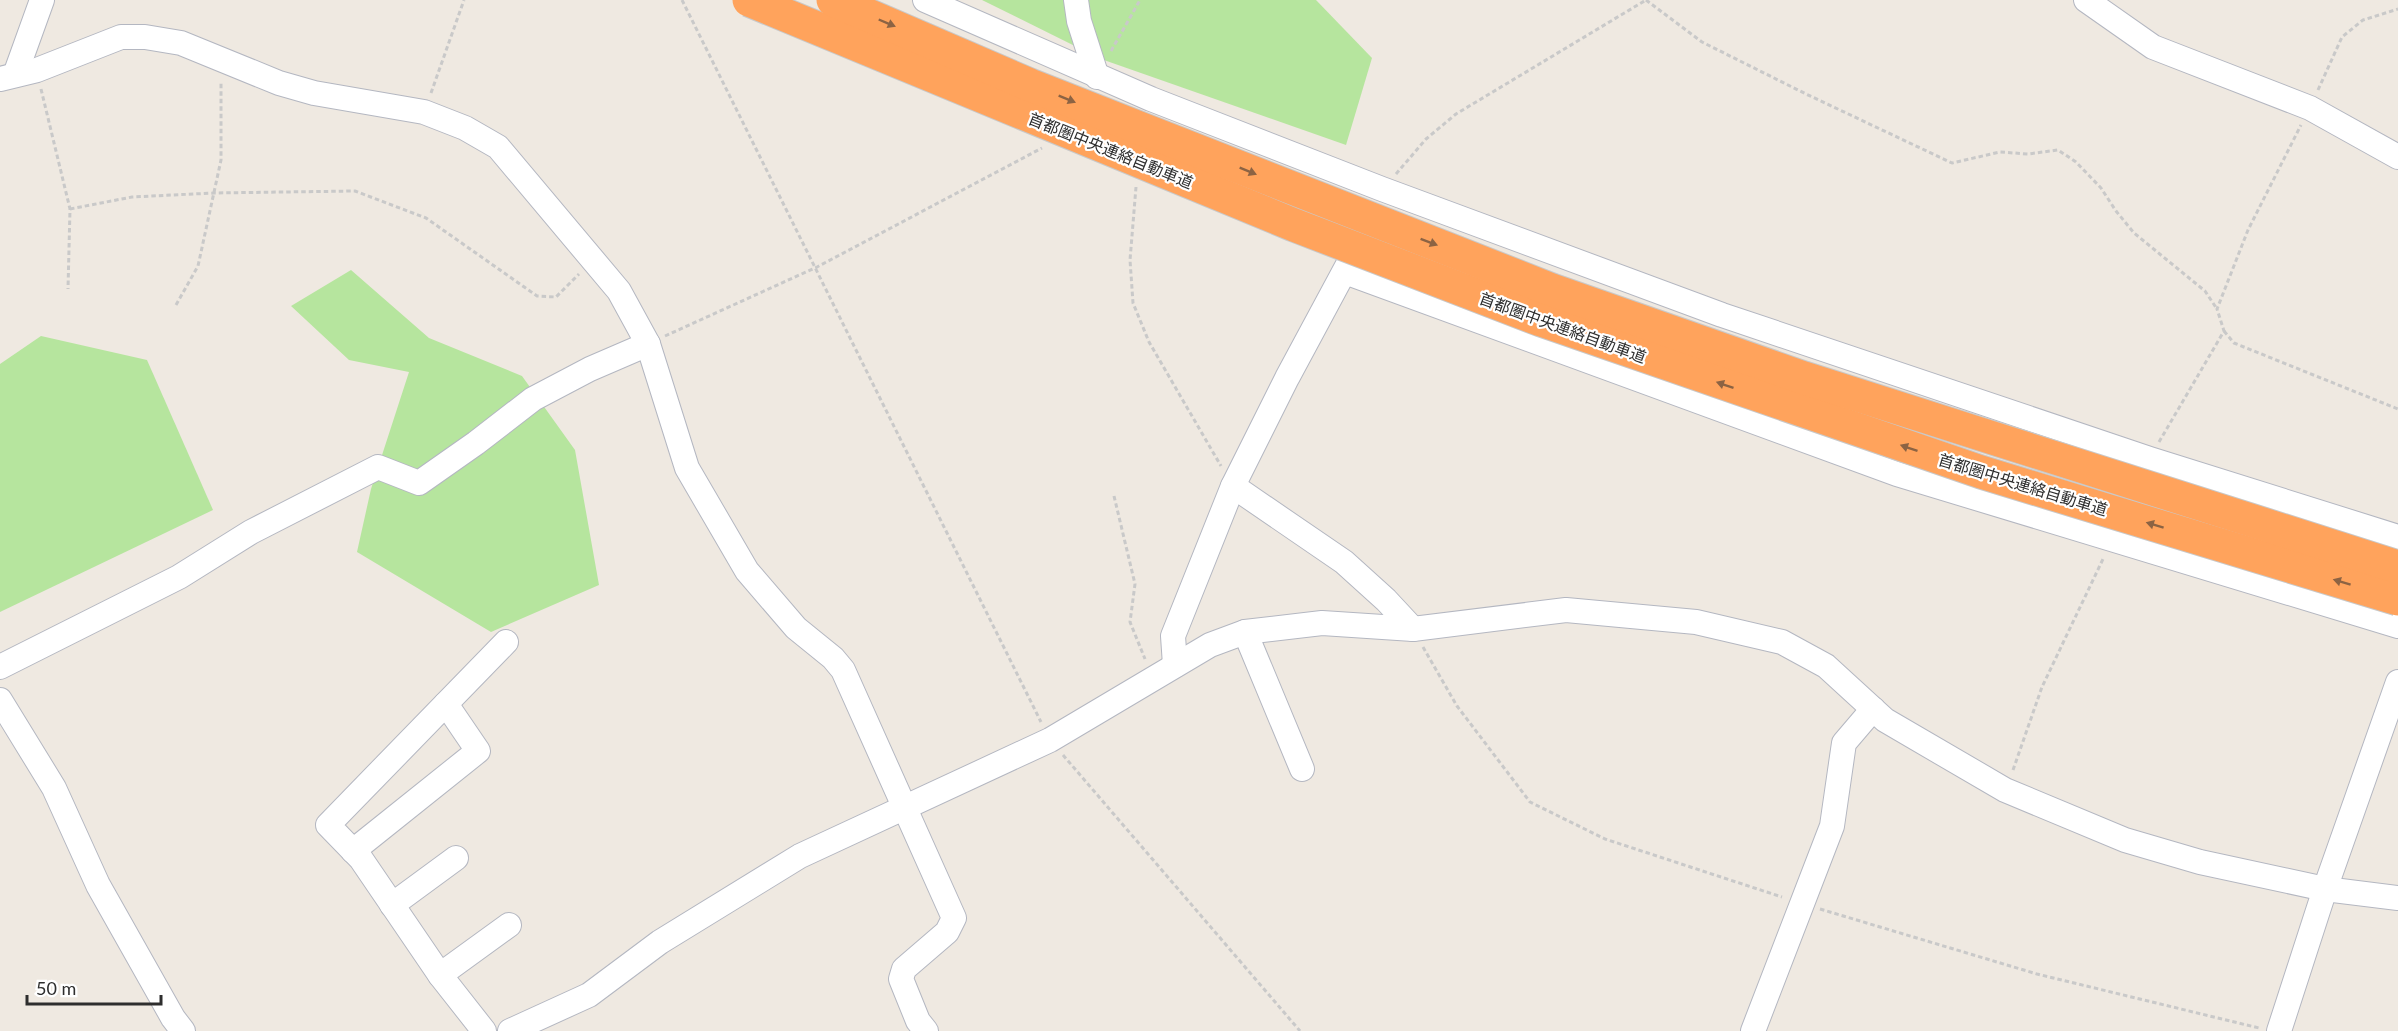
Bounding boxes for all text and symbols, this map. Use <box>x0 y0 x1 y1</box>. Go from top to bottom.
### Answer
one-way arrow <box>878 19 896 28</box>
one-way arrow <box>1058 94 1076 104</box>
street label: 首都圏中央連絡自動車道 <box>1026 108 1196 192</box>
one-way arrow <box>1239 167 1257 176</box>
one-way arrow <box>1421 237 1439 247</box>
street label: 首都圏中央連絡自動車道 <box>1477 288 1649 366</box>
one-way arrow <box>1716 379 1734 389</box>
one-way arrow <box>1900 443 1918 452</box>
street label: 首都圏中央連絡自動車道 <box>1936 449 2110 519</box>
one-way arrow <box>2146 520 2164 529</box>
one-way arrow <box>2333 577 2351 586</box>
scale bar <box>27 968 160 1006</box>
text: 50 m <box>36 977 76 999</box>

